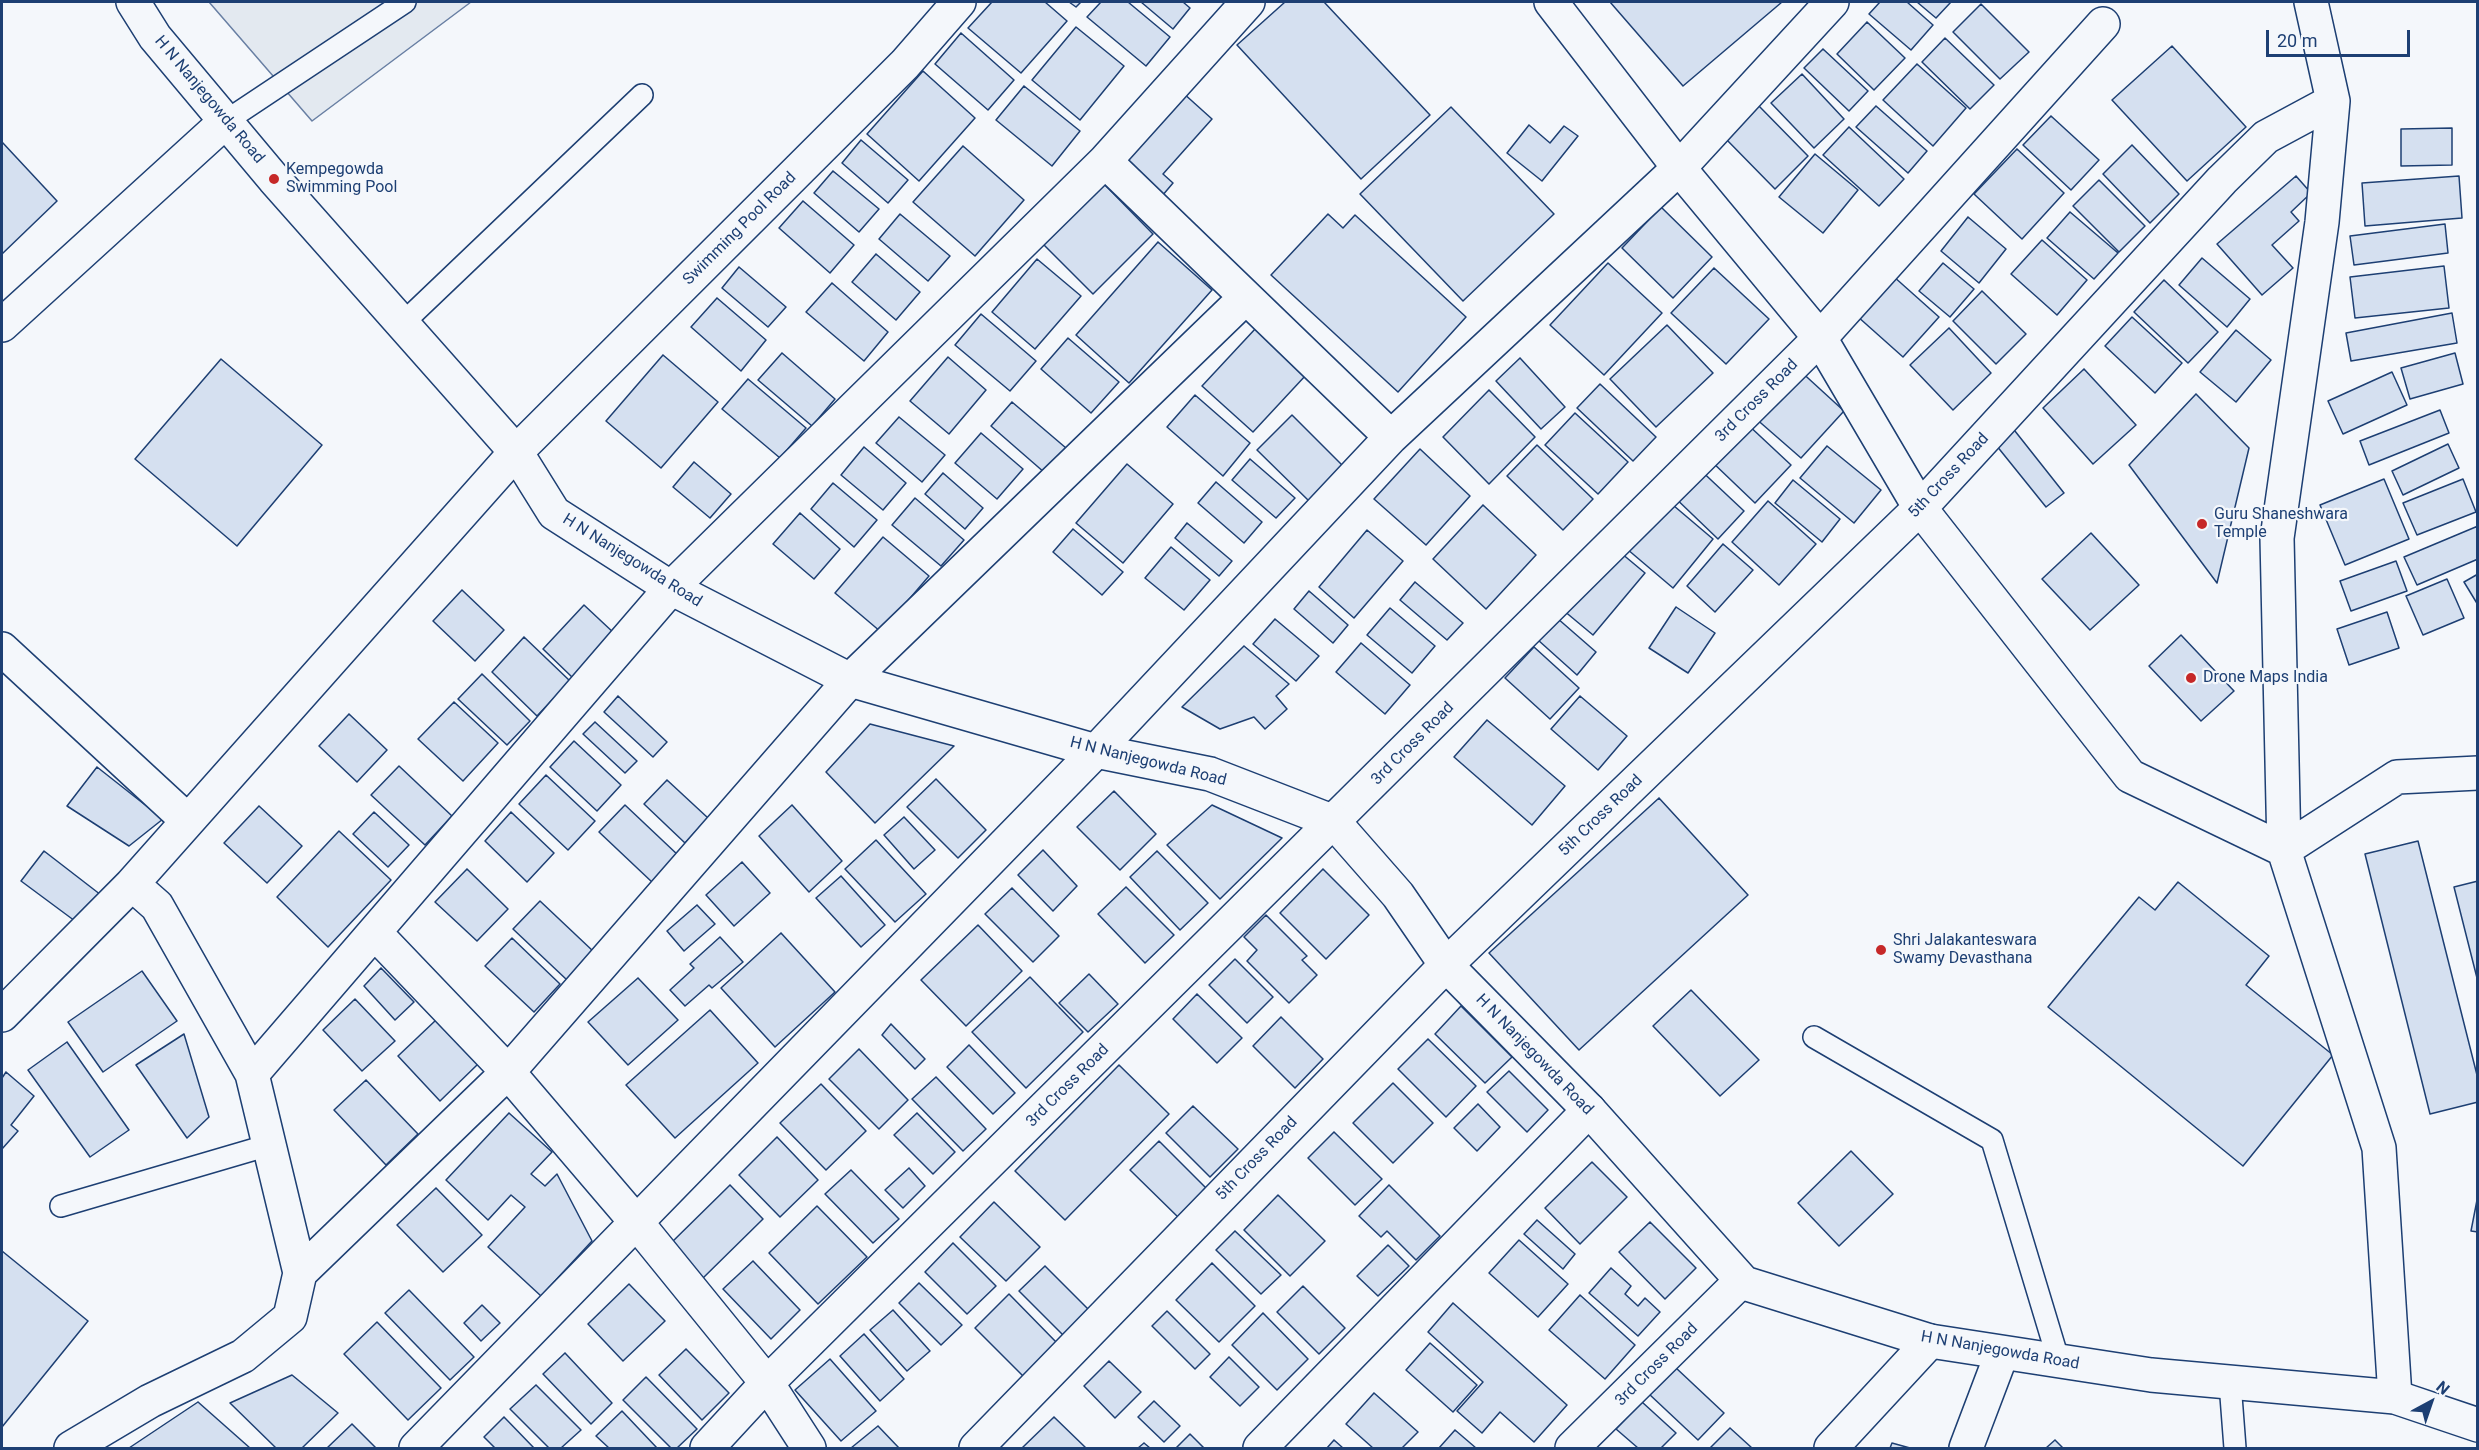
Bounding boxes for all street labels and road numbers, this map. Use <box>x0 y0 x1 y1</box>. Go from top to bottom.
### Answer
street label: H N Nanjegowda Road <box>150 32 268 168</box>
street label: Swimming Pool Road <box>679 168 801 290</box>
street label: 3rd Cross Road <box>1712 356 1802 446</box>
street label: 5th Cross Road <box>1905 430 1993 522</box>
street label: H N Nanjegowda Road <box>559 510 705 612</box>
street label: 3rd Cross Road <box>1368 699 1458 789</box>
street label: H N Nanjegowda Road <box>1068 733 1228 791</box>
street label: 5th Cross Road <box>1555 771 1647 861</box>
street label: H N Nanjegowda Road <box>1471 991 1597 1119</box>
street label: 3rd Cross Road <box>1023 1041 1113 1131</box>
street label: 5th Cross Road <box>1212 1113 1302 1205</box>
street label: 3rd Cross Road <box>1612 1320 1702 1410</box>
street label: H N Nanjegowda Road <box>1919 1328 2081 1374</box>

